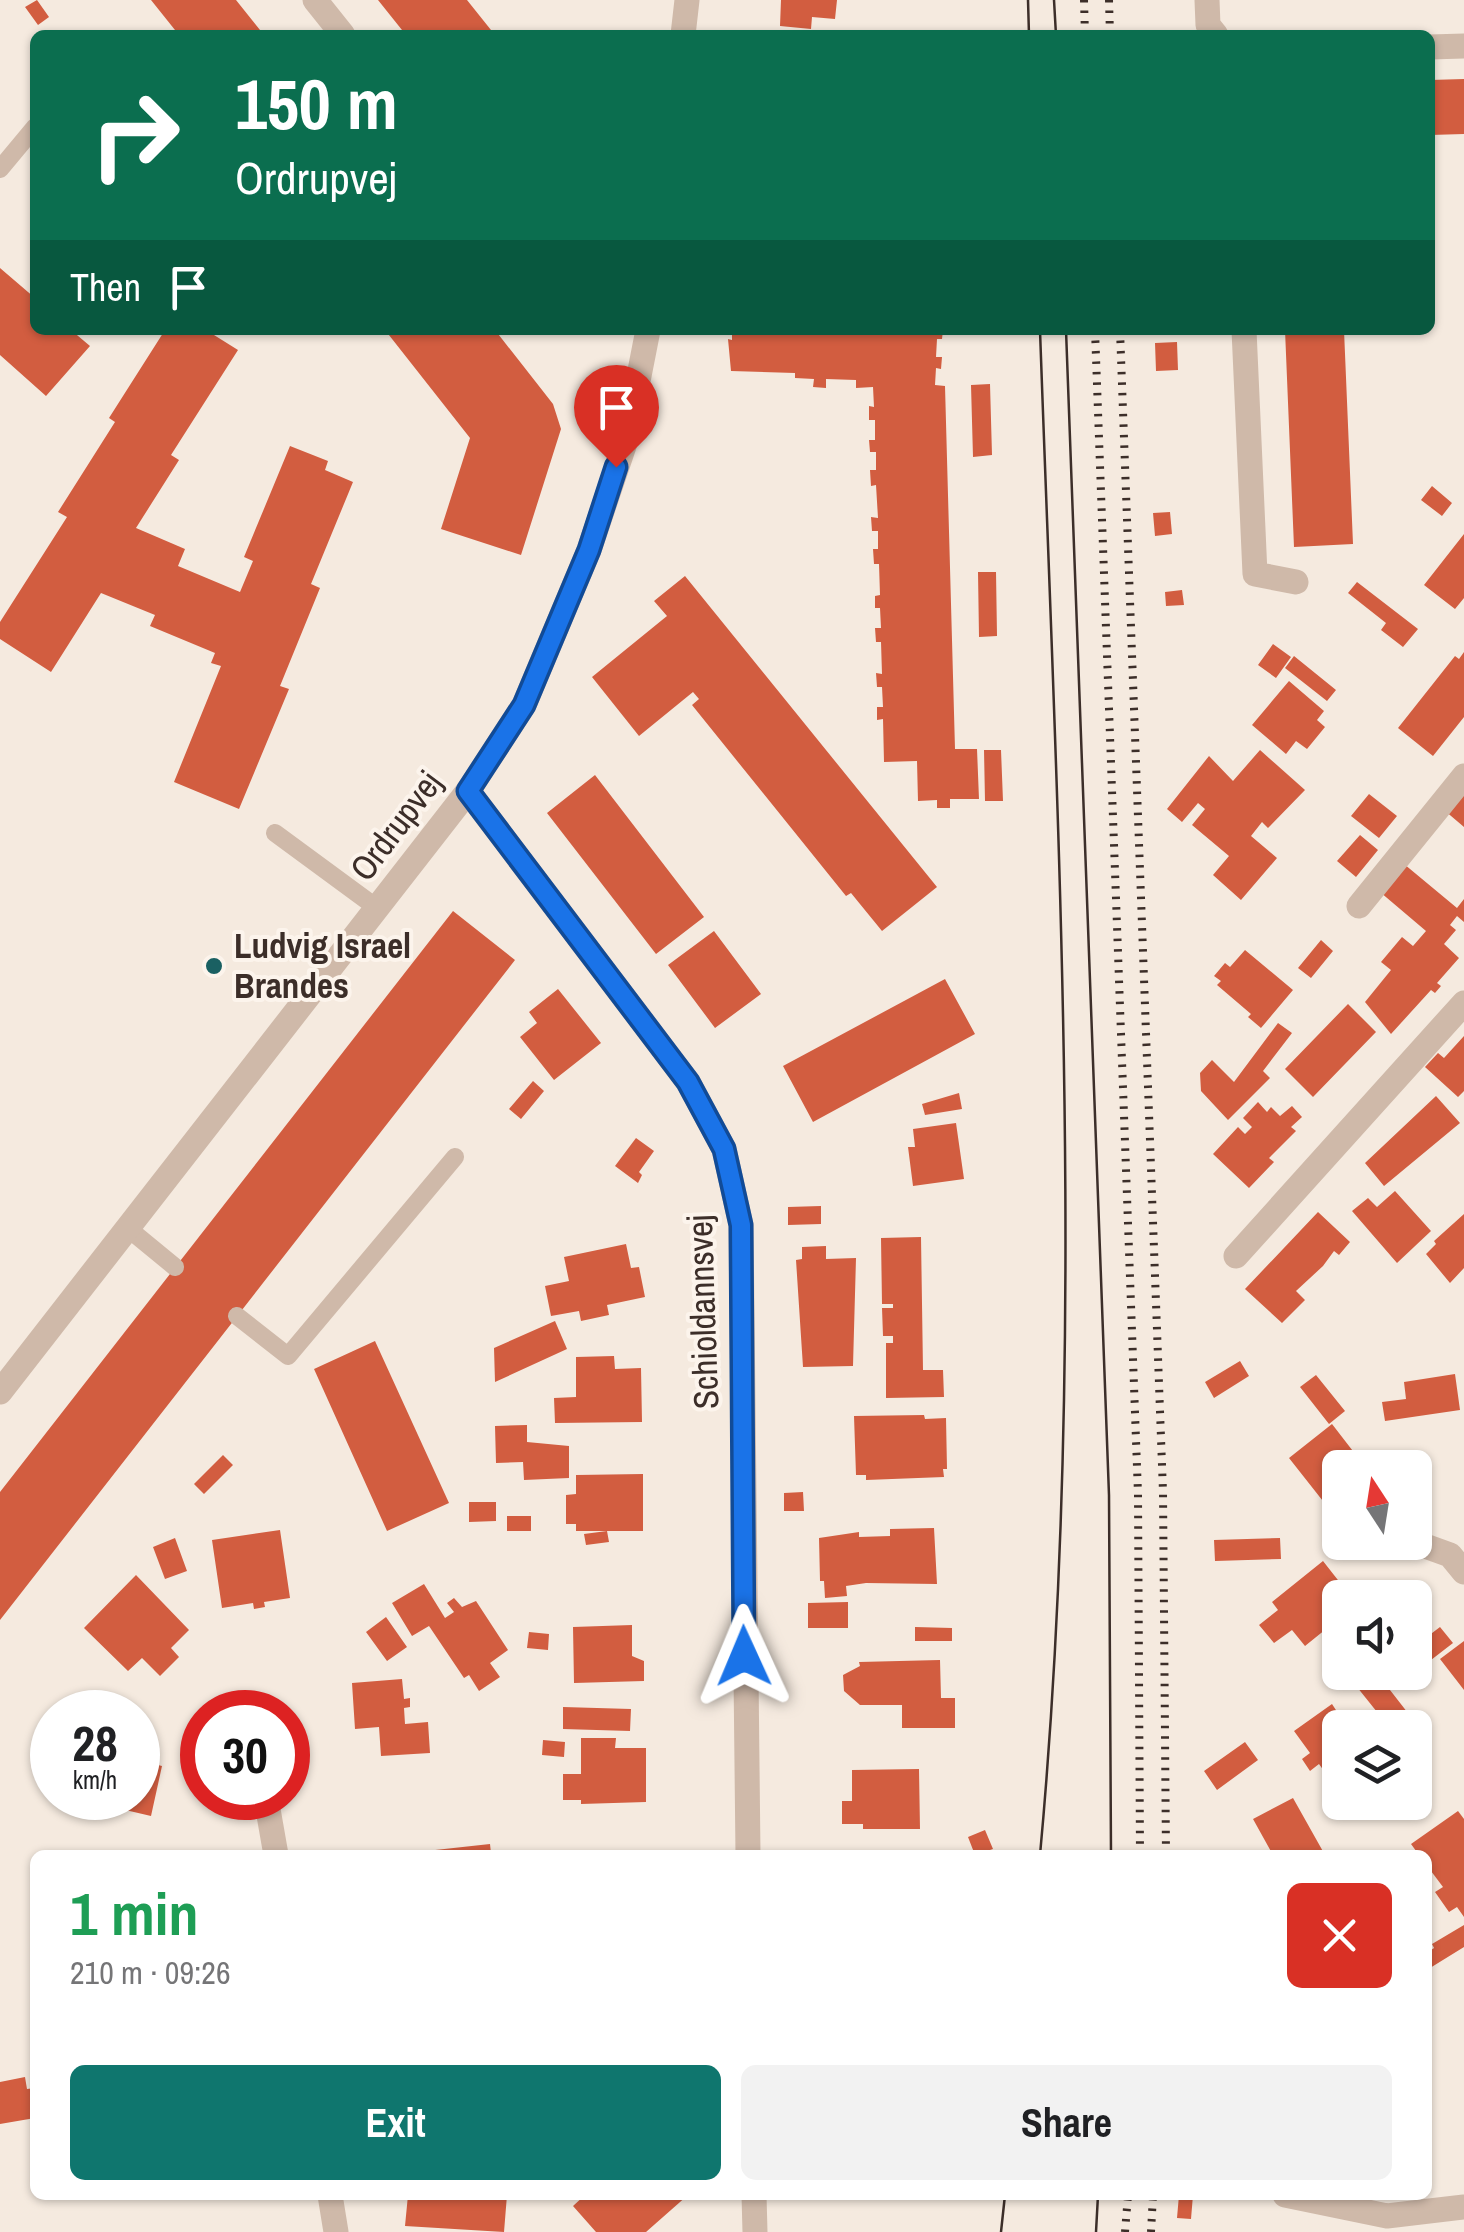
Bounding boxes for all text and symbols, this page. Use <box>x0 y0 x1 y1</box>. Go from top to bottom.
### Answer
text: 150 m <box>235 57 398 151</box>
icon: right <box>70 70 200 200</box>
text: Ordrupvej <box>235 147 397 208</box>
icon: arrive <box>161 260 216 315</box>
text: Then <box>70 262 141 313</box>
pin <box>574 365 659 468</box>
icon: arrive <box>589 380 644 435</box>
street label: Ordrupvej <box>339 761 452 890</box>
place label: Ludvig Israel Brandes <box>234 922 411 1009</box>
marker: Ludvig Israel Brandes <box>203 955 225 977</box>
street label: Schioldannsvej <box>676 1214 729 1410</box>
north arrow <box>1322 1450 1432 1560</box>
map controls <box>1322 1450 1432 1820</box>
button: sound <box>1322 1580 1432 1690</box>
position arrow <box>692 1604 796 1708</box>
speed limit sign: 30 <box>180 1690 310 1820</box>
text: 28 <box>72 1709 118 1777</box>
button: layers <box>1322 1710 1432 1820</box>
text: km/h <box>73 1763 117 1797</box>
text: 1 min <box>70 1873 199 1954</box>
button: close <box>1287 1883 1392 1988</box>
text: 210 m · 09:26 <box>70 1951 230 1994</box>
button: Exit <box>70 2065 721 2180</box>
button: Share <box>741 2065 1392 2180</box>

